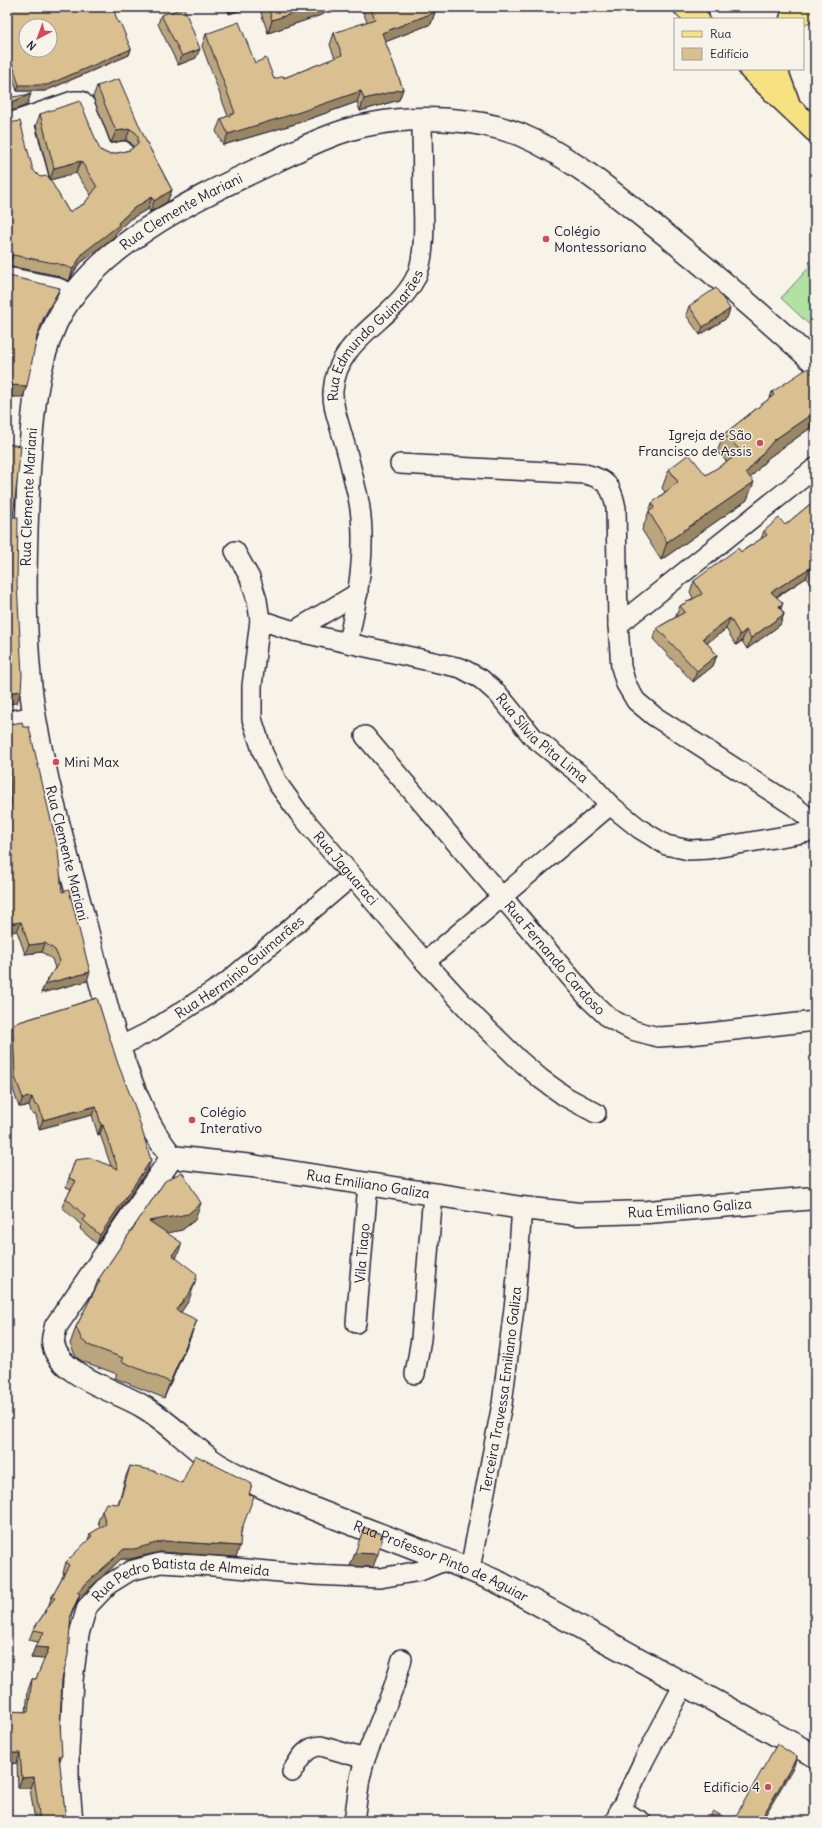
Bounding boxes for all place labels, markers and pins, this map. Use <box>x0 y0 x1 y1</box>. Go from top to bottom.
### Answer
place label: Colégio Montessoriano <box>554 222 647 256</box>
marker: Colégio Montessoriano <box>541 234 551 244</box>
place label: Igreja de São Francisco de Assis <box>638 426 752 460</box>
marker: Igreja de São Francisco de Assis <box>755 438 765 448</box>
place label: Mini Max <box>64 753 119 771</box>
marker: Mini Max <box>51 757 61 767</box>
place label: Colégio Interativo <box>200 1103 262 1137</box>
marker: Colégio Interativo <box>187 1115 197 1125</box>
place label: Edifício 4 <box>703 1778 760 1796</box>
marker: Edifício 4 <box>763 1782 773 1792</box>

